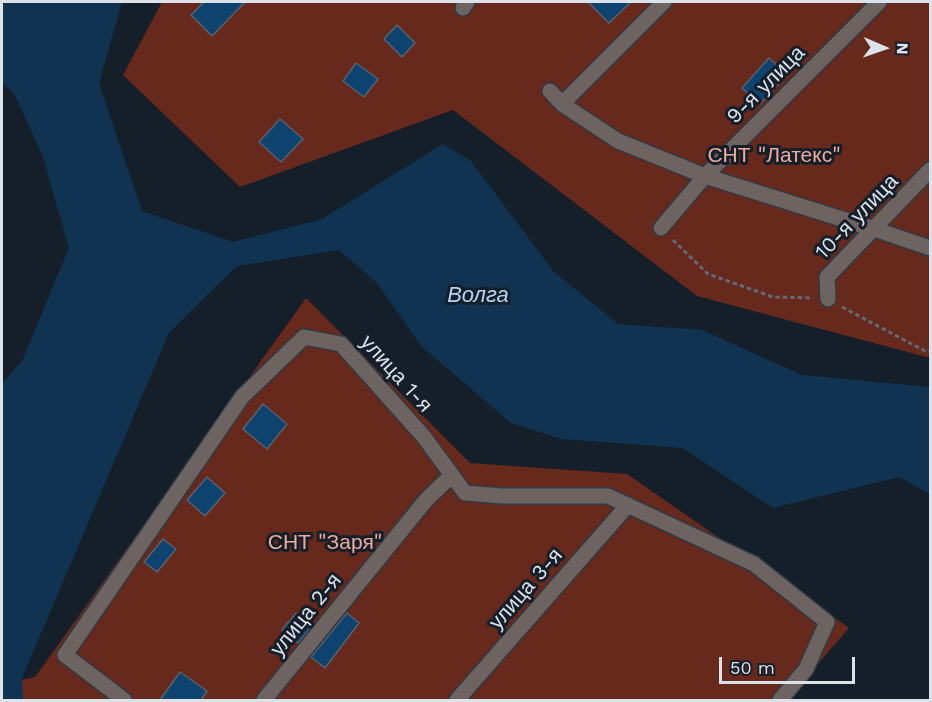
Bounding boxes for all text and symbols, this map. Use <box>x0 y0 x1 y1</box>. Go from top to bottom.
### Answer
north arrow <box>854 18 914 78</box>
street label: 9-я улица <box>722 41 810 129</box>
text: N <box>893 42 912 55</box>
park label: СНТ "Латекс" <box>707 143 841 169</box>
street label: 10-я улица <box>810 169 904 265</box>
water label: Волга <box>447 283 509 309</box>
street label: улица 1-я <box>355 330 437 418</box>
park label: СНТ "Заря" <box>268 530 382 556</box>
street label: улица 3-я <box>484 543 568 635</box>
street label: улица 2-я <box>265 569 347 661</box>
scale bar <box>722 645 858 683</box>
text: 50 m <box>730 657 775 678</box>

